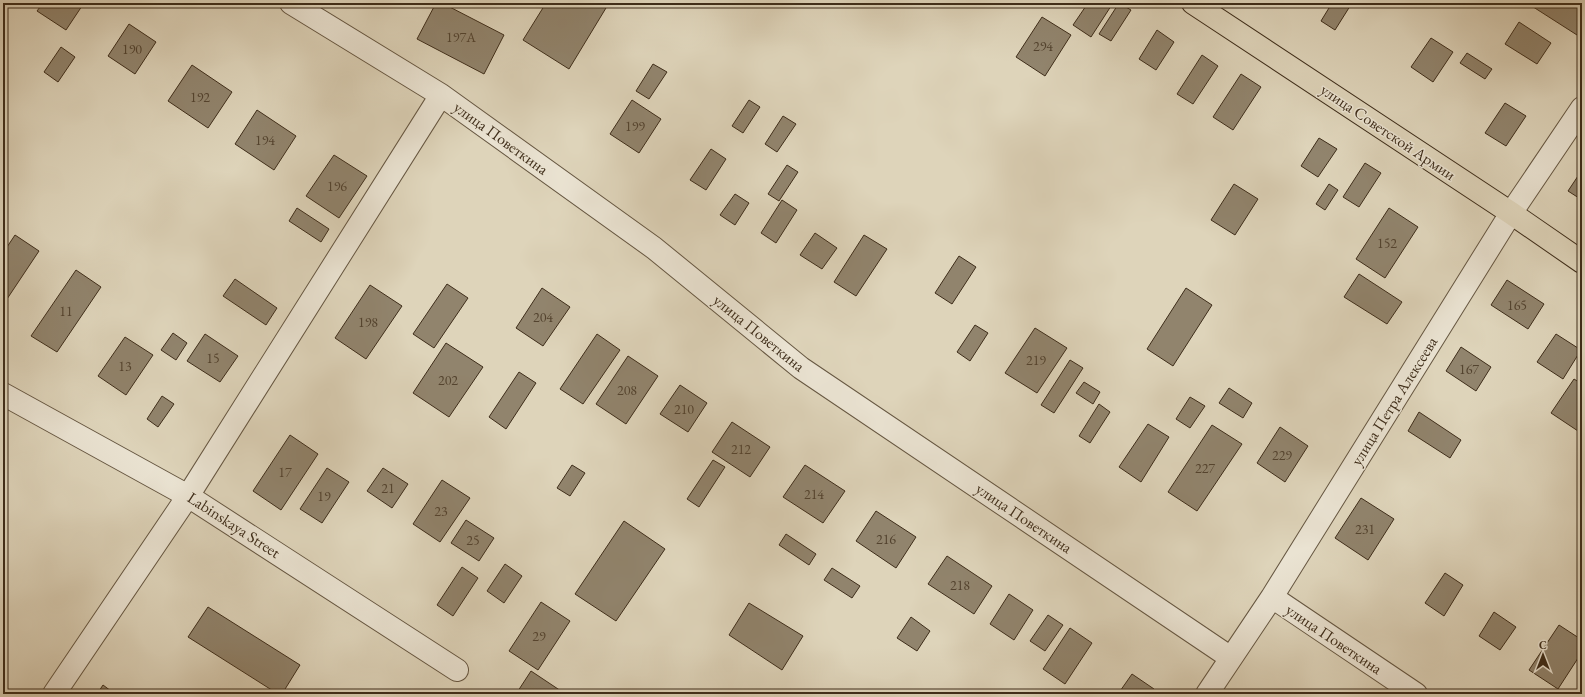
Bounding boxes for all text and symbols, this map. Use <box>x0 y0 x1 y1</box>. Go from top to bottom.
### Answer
house number: 197А <box>446 28 476 46</box>
house number: 294 <box>1033 37 1053 55</box>
house number: 190 <box>122 40 142 58</box>
street label: улица Советской Армии <box>1316 79 1460 185</box>
house number: 192 <box>190 88 210 106</box>
street label: улица Поветкина <box>449 97 553 180</box>
house number: 199 <box>625 117 645 135</box>
house number: 194 <box>255 131 275 149</box>
house number: 196 <box>327 177 347 195</box>
house number: 152 <box>1377 234 1397 252</box>
street label: улица Поветкина <box>709 290 810 377</box>
house number: 165 <box>1507 296 1527 314</box>
house number: 11 <box>59 302 73 320</box>
house number: 204 <box>533 308 553 326</box>
house number: 198 <box>358 313 378 331</box>
street label: улица Петра Алексеева <box>1346 332 1442 469</box>
house number: 15 <box>206 349 220 367</box>
house number: 219 <box>1026 351 1046 369</box>
house number: 13 <box>118 357 132 375</box>
house number: 167 <box>1459 360 1479 378</box>
house number: 202 <box>438 371 458 389</box>
house number: 208 <box>617 381 637 399</box>
house number: 210 <box>674 400 694 418</box>
house number: 212 <box>731 440 751 458</box>
house number: 229 <box>1272 446 1292 464</box>
house number: 227 <box>1195 459 1215 477</box>
house number: 17 <box>278 463 292 481</box>
street label: улица Поветкина <box>972 478 1077 558</box>
house number: 21 <box>381 479 395 497</box>
house number: 214 <box>804 485 824 503</box>
street label: Labinskaya Street <box>184 487 284 563</box>
house number: 19 <box>317 487 331 505</box>
house number: 23 <box>434 502 448 520</box>
house number: 231 <box>1355 520 1375 538</box>
house number: 216 <box>876 530 896 548</box>
house number: 25 <box>466 531 480 549</box>
house number: 218 <box>950 576 970 594</box>
street label: улица Поветкина <box>1282 599 1387 679</box>
house number: 29 <box>532 627 546 645</box>
north arrow <box>1523 635 1563 675</box>
text: С <box>1539 638 1547 652</box>

